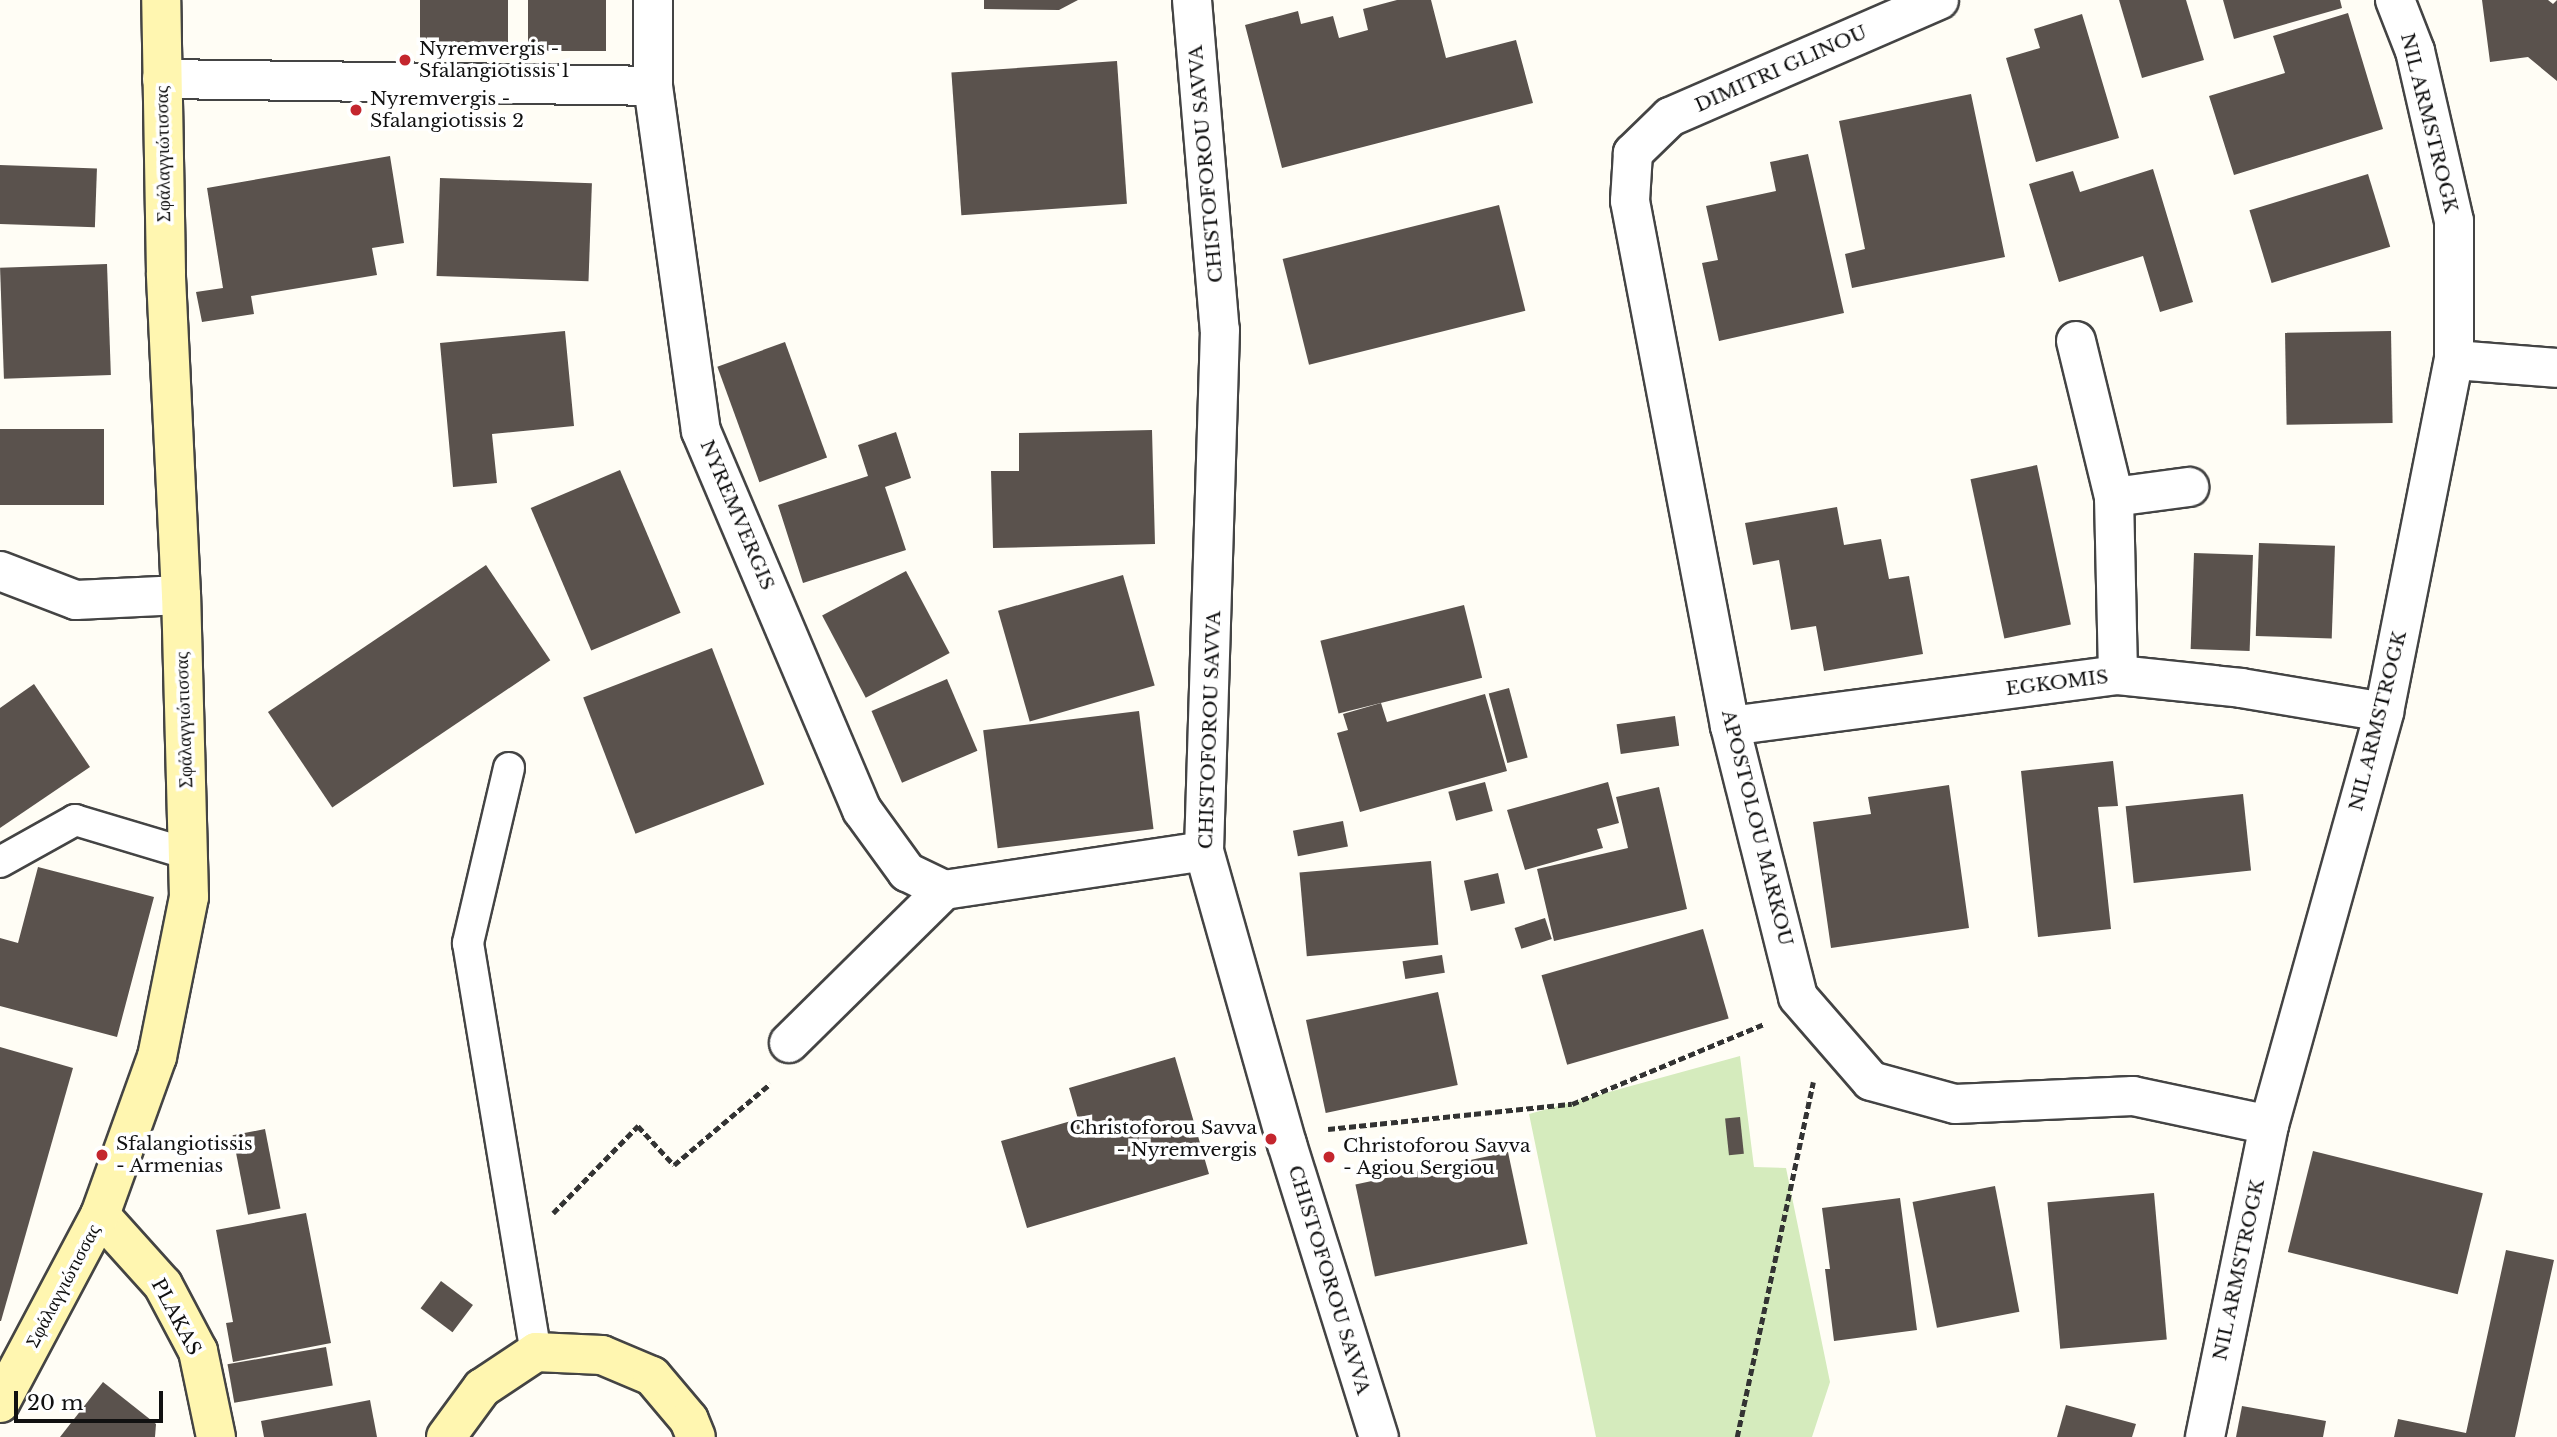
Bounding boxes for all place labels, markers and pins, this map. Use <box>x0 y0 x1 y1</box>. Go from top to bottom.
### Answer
place label: Nyremvergis - Sfalangiotissis 1 <box>419 38 570 82</box>
marker: Nyremvergis - Sfalangiotissis 1 <box>397 52 413 68</box>
place label: Nyremvergis - Sfalangiotissis 2 <box>370 88 524 132</box>
marker: Nyremvergis - Sfalangiotissis 2 <box>348 102 364 118</box>
place label: Christoforou Savva - Nyremvergis <box>1070 1117 1257 1161</box>
marker: Christoforou Savva - Nyremvergis <box>1263 1131 1279 1147</box>
place label: Sfalangiotissis - Armenias <box>116 1133 253 1177</box>
place label: Christoforou Savva - Agiou Sergiou <box>1343 1135 1530 1179</box>
marker: Sfalangiotissis - Armenias <box>94 1147 110 1163</box>
marker: Christoforou Savva - Agiou Sergiou <box>1321 1149 1337 1165</box>

